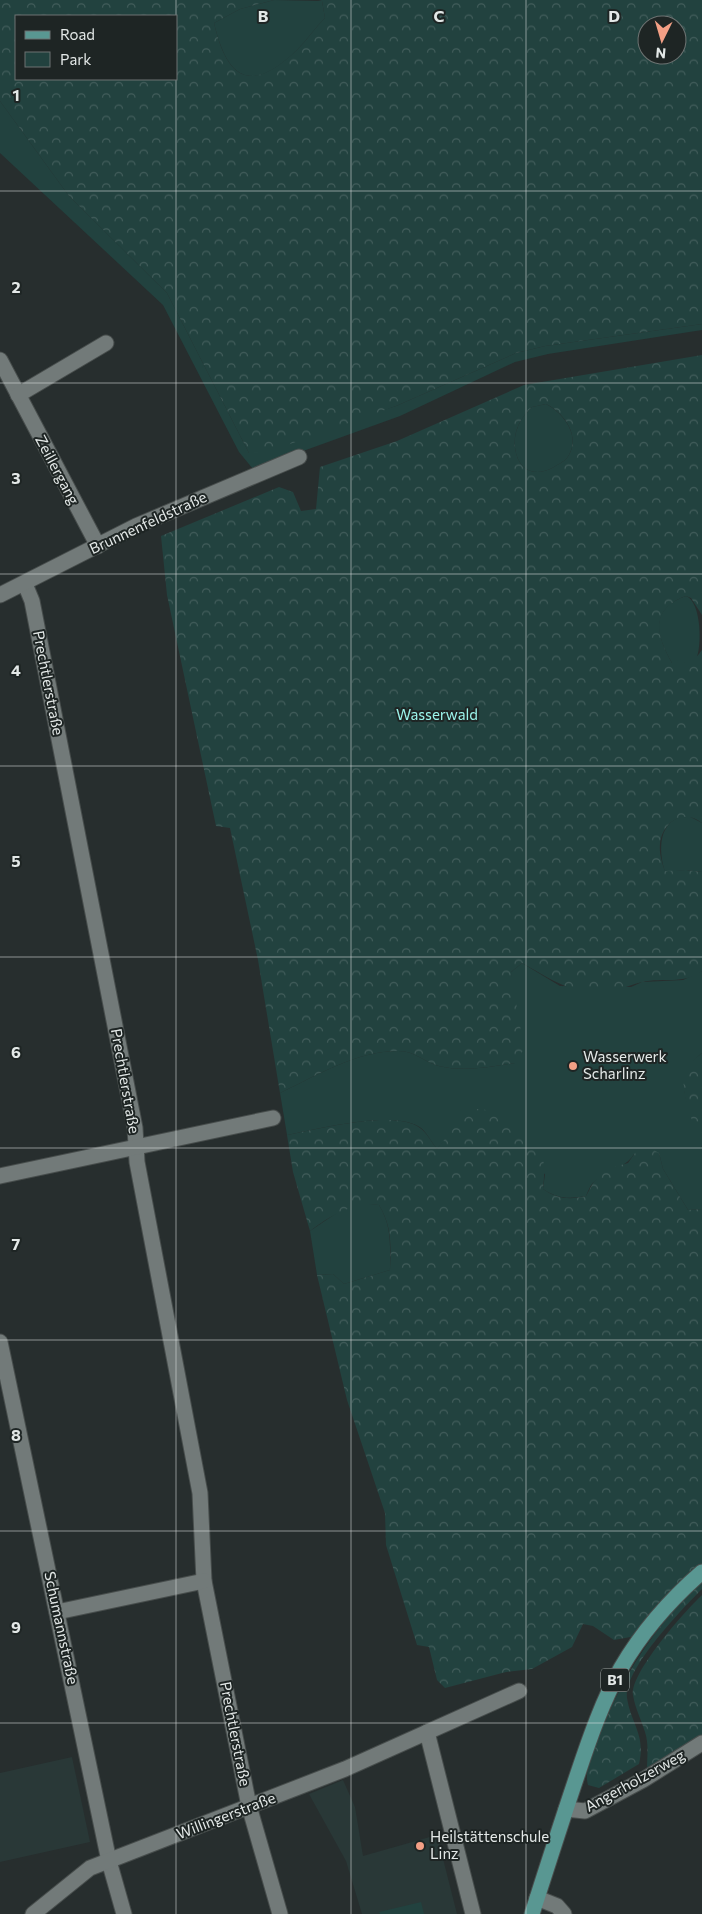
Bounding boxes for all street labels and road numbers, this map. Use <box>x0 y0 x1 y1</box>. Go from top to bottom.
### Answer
street label: Zeillergang <box>32 432 84 507</box>
street label: Brunnenfeldstraße <box>86 487 209 557</box>
street label: Prechtlerstraße <box>30 629 68 737</box>
street label: Prechtlerstraße <box>108 1027 144 1135</box>
street label: Schumannstraße <box>41 1570 83 1686</box>
road number: B1 <box>601 1668 629 1692</box>
street label: Prechtlerstraße <box>217 1680 255 1788</box>
street label: Angerholzerweg <box>581 1745 688 1815</box>
street label: Willingerstraße <box>174 1788 278 1842</box>

